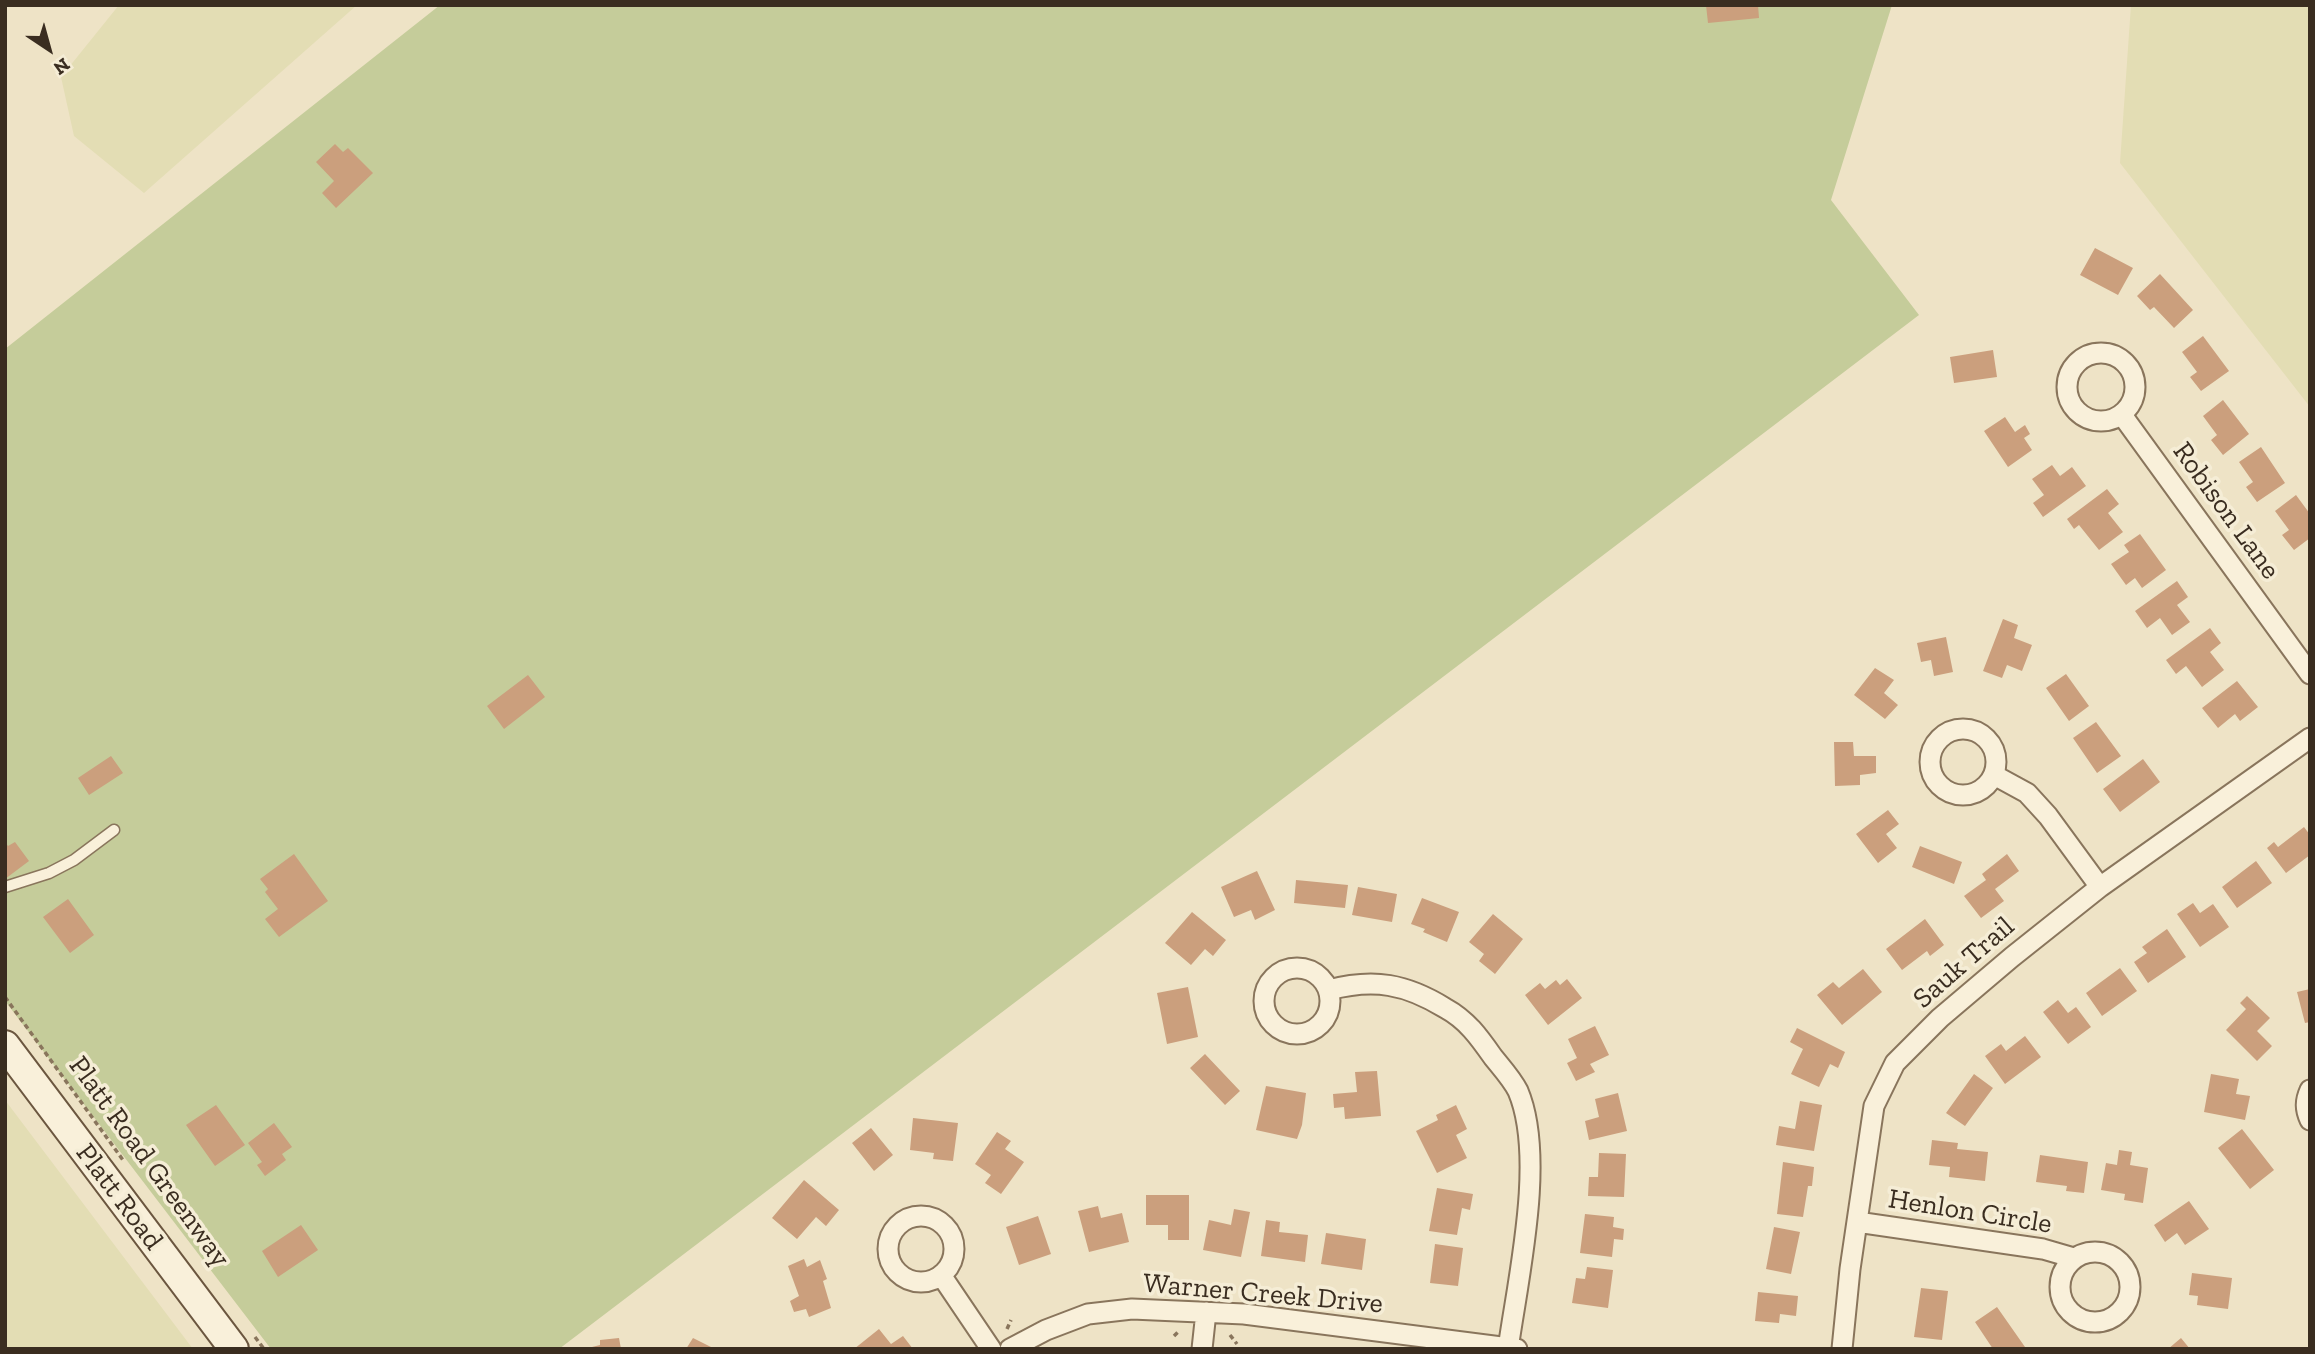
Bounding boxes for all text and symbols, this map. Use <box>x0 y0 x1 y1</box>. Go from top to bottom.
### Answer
north arrow <box>14 14 84 84</box>
text: N <box>49 53 74 80</box>
street label: Robison Lane <box>2165 436 2287 586</box>
street label: Sauk Trail <box>1907 910 2021 1016</box>
street label: Platt Road Greenway <box>61 1050 237 1274</box>
street label: Platt Road <box>68 1137 170 1257</box>
street label: Henlon Circle <box>1886 1182 2054 1242</box>
street label: Warner Creek Drive <box>1142 1267 1384 1321</box>

